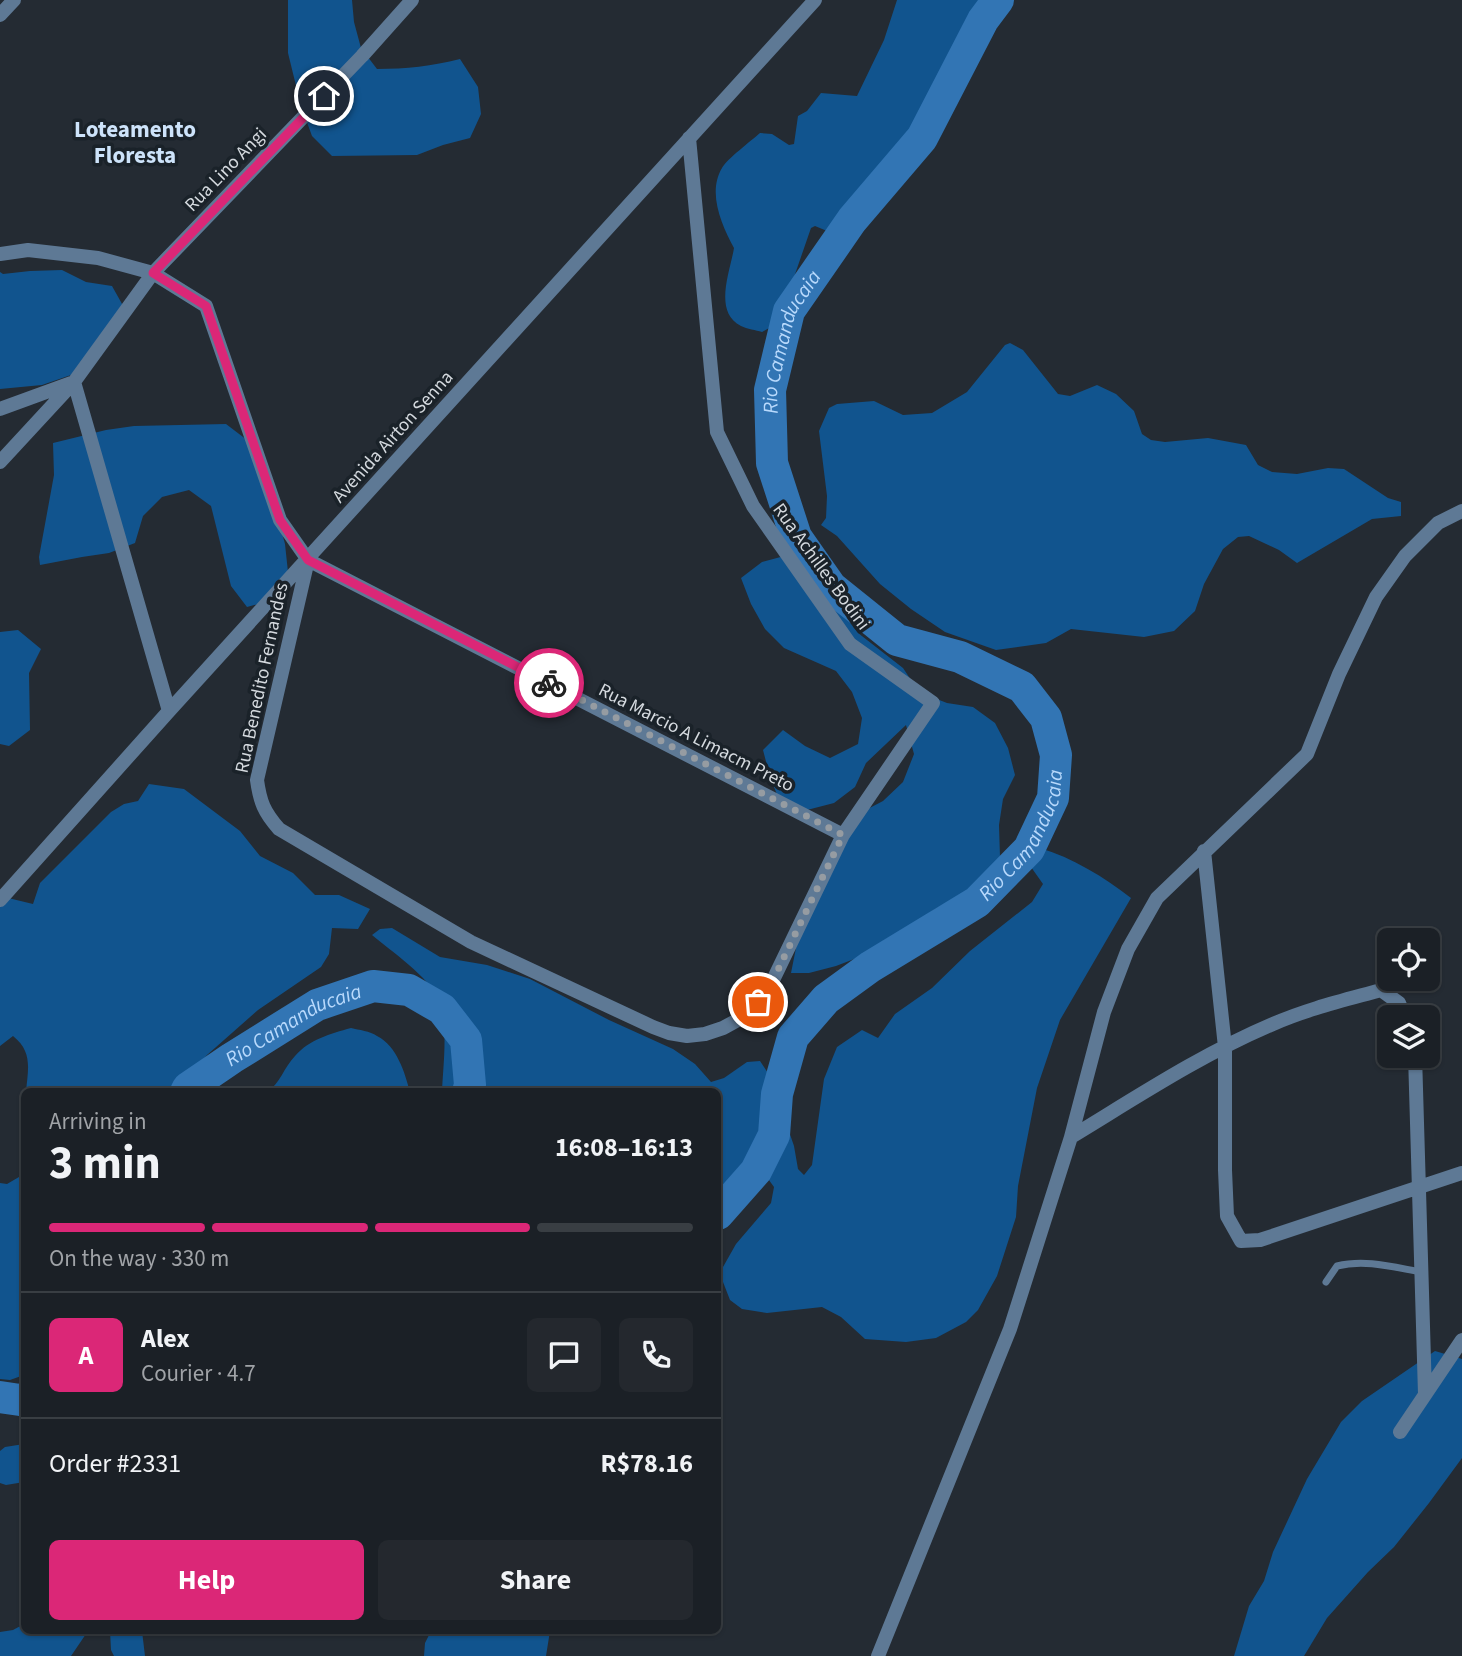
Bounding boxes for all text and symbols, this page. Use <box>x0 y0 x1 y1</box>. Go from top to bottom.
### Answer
pin <box>294 66 354 126</box>
icon: home <box>305 77 343 115</box>
district label: Loteamento Floresta <box>74 113 196 172</box>
street label: Rua Lino Angi <box>179 122 273 218</box>
water label: Rio Camanducaia <box>755 264 828 414</box>
street label: Avenida Airton Senna <box>326 365 460 509</box>
street label: Rua Achilles Bodini <box>766 498 876 636</box>
street label: Rua Benedito Fernandes <box>229 580 295 776</box>
courier <box>514 648 584 718</box>
icon: bike <box>530 664 568 702</box>
street label: Rua Marcio A Limacm Preto <box>594 677 798 799</box>
water label: Rio Camanducaia <box>971 768 1070 907</box>
map controls <box>1377 928 1440 1068</box>
button: locate <box>1377 928 1440 991</box>
pin <box>728 972 788 1032</box>
water label: Rio Camanducaia <box>219 976 366 1074</box>
icon: bag <box>739 983 777 1021</box>
button: layers <box>1377 1005 1440 1068</box>
text: Arriving in <box>49 1105 147 1138</box>
text: 16:08–16:13 <box>555 1129 693 1166</box>
text: 3 min <box>49 1131 161 1196</box>
text: On the way · 330 m <box>49 1242 229 1275</box>
button: chat <box>527 1318 601 1392</box>
button: phone <box>619 1318 693 1392</box>
text: Alex <box>141 1320 190 1357</box>
text: A <box>79 1337 93 1374</box>
text: Courier · 4.7 <box>141 1357 256 1390</box>
text: Order #2331 <box>49 1445 181 1482</box>
text: R$78.16 <box>601 1445 693 1482</box>
button: Help <box>49 1540 364 1620</box>
button: Share <box>378 1540 693 1620</box>

